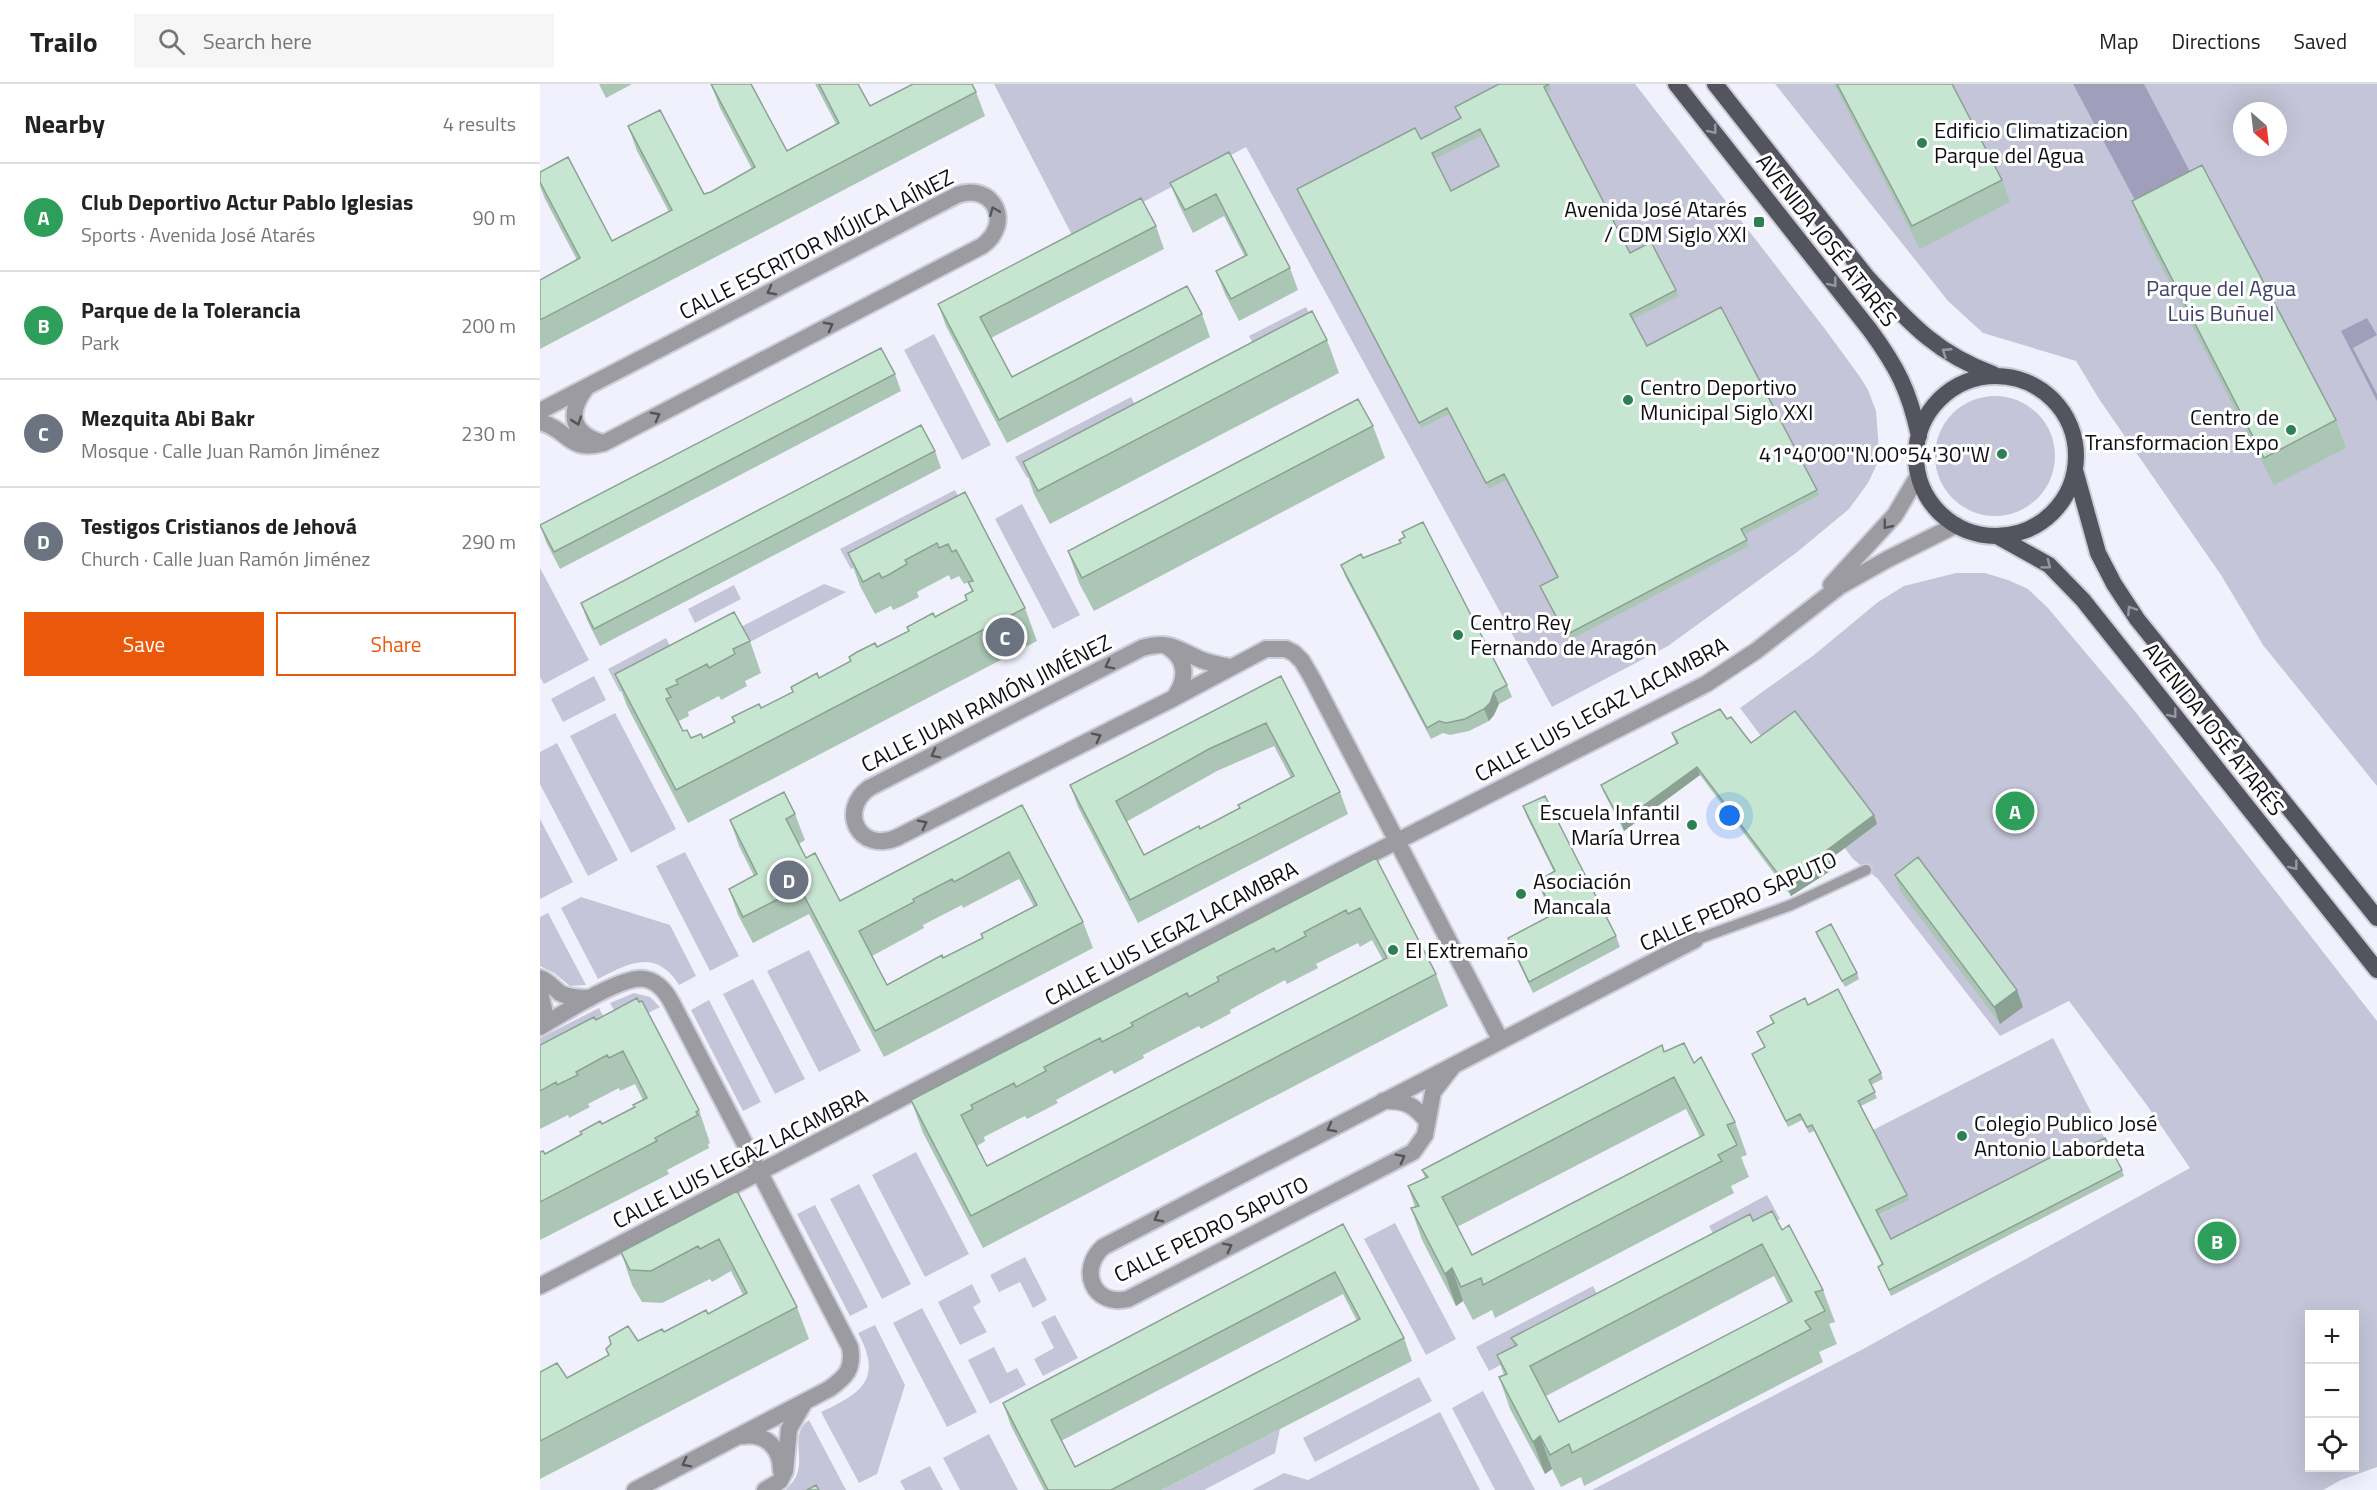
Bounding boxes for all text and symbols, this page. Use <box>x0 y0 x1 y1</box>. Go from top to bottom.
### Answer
search box <box>134 14 554 68</box>
text: Trailo <box>30 20 98 63</box>
text: Search here <box>203 24 312 58</box>
icon: search <box>155 25 188 58</box>
text: Map <box>2099 25 2139 57</box>
text: Directions <box>2172 25 2261 57</box>
text: Saved <box>2294 25 2347 57</box>
north arrow <box>2233 102 2287 156</box>
text: Nearby <box>24 104 105 143</box>
text: 4 results <box>443 108 516 139</box>
place label: Edificio Climatizacion Parque del Agua <box>1934 113 2128 172</box>
one-way arrow <box>1705 123 1716 134</box>
marker: Edificio Climatizacion Parque del Agua <box>1915 136 1929 150</box>
street label: AVENIDA JOSÉ ATARÉS <box>1748 146 1906 334</box>
street label: CALLE ESCRITOR MÚJICA LAÍNEZ <box>673 160 959 328</box>
text: Club Deportivo Actur Pablo Iglesias <box>81 185 413 219</box>
place label: Avenida José Atarés / CDM Siglo XXI <box>1564 192 1747 251</box>
text: A <box>37 202 50 233</box>
text: 90 m <box>472 202 516 233</box>
one-way arrow <box>989 206 1002 216</box>
marker: Avenida José Atarés / CDM Siglo XXI <box>1752 215 1766 229</box>
text: Sports · Avenida José Atarés <box>81 219 315 250</box>
park label: Parque del Agua Luis Buñuel <box>2146 271 2296 330</box>
one-way arrow <box>1826 276 1837 287</box>
one-way arrow <box>767 284 777 295</box>
text: Parque de la Tolerancia <box>81 293 301 327</box>
text: B <box>37 310 50 341</box>
text: 200 m <box>461 310 516 341</box>
one-way arrow <box>822 322 833 333</box>
text: Park <box>81 327 119 358</box>
one-way arrow <box>1942 347 1952 359</box>
place label: Centro Deportivo Municipal Siglo XXI <box>1640 370 1813 429</box>
marker: Centro Deportivo Municipal Siglo XXI <box>1621 393 1635 407</box>
place label: Centro de Transformacion Expo <box>2085 400 2279 459</box>
text: Mezquita Abi Bakr <box>81 401 255 435</box>
one-way arrow <box>649 412 660 423</box>
one-way arrow <box>570 415 583 425</box>
text: C <box>38 418 49 449</box>
text: 230 m <box>461 418 516 449</box>
marker: Centro de Transformacion Expo <box>2284 423 2298 437</box>
text: Mosque · Calle Juan Ramón Jiménez <box>81 435 380 466</box>
place label: 41º40'00''N.00º54'30''W <box>1759 437 1990 471</box>
marker: 41º40'00''N.00º54'30''W <box>1995 447 2009 461</box>
text: Testigos Cristianos de Jehová <box>81 509 357 543</box>
one-way arrow <box>1883 518 1894 529</box>
text: D <box>37 526 50 557</box>
text: 290 m <box>461 526 516 557</box>
text: Church · Calle Juan Ramón Jiménez <box>81 543 370 574</box>
one-way arrow <box>2041 558 2052 569</box>
place label: Centro Rey Fernando de Aragón <box>1470 605 1657 664</box>
one-way arrow <box>2126 606 2138 616</box>
button: Save <box>24 612 264 676</box>
button: Share <box>276 612 516 676</box>
pin: C <box>986 614 1024 660</box>
street label: CALLE JUAN RAMÓN JIMÉNEZ <box>857 628 1115 778</box>
marker: Centro Rey Fernando de Aragón <box>1451 628 1465 642</box>
street label: CALLE LUIS LEGAZ LACAMBRA <box>1468 628 1734 790</box>
street label: AVENIDA JOSÉ ATARÉS <box>2135 635 2293 823</box>
one-way arrow <box>1104 658 1115 669</box>
one-way arrow <box>2166 707 2177 718</box>
one-way arrow <box>1090 732 1101 744</box>
one-way arrow <box>931 747 942 758</box>
pin: A <box>1996 788 2034 834</box>
place label: Escuela Infantil María Urrea <box>1539 795 1680 854</box>
your location <box>1715 801 1744 830</box>
marker: Escuela Infantil María Urrea <box>1685 818 1699 832</box>
one-way arrow <box>916 820 927 832</box>
street label: CALLE PEDRO SAPUTO <box>1634 842 1842 960</box>
street label: CALLE LUIS LEGAZ LACAMBRA <box>1038 852 1304 1014</box>
pin: D <box>770 858 808 902</box>
one-way arrow <box>2287 860 2298 871</box>
place label: Asociación Mancala <box>1533 864 1631 923</box>
marker: Asociación Mancala <box>1514 887 1528 901</box>
place label: El Extremaño <box>1405 933 1528 967</box>
marker: El Extremaño <box>1386 943 1400 957</box>
street label: CALLE LUIS LEGAZ LACAMBRA <box>606 1079 874 1237</box>
place label: Colegio Publico José Antonio Labordeta <box>1974 1106 2157 1165</box>
one-way arrow <box>1326 1121 1337 1132</box>
marker: Colegio Publico José Antonio Labordeta <box>1955 1129 1969 1143</box>
one-way arrow <box>1395 1154 1405 1165</box>
street label: CALLE PEDRO SAPUTO <box>1108 1167 1314 1291</box>
one-way arrow <box>1153 1211 1164 1222</box>
pin: B <box>2198 1218 2236 1264</box>
one-way arrow <box>1221 1243 1232 1255</box>
map controls <box>2305 1310 2359 1472</box>
button: + <box>2305 1310 2359 1364</box>
button: − <box>2305 1364 2359 1418</box>
button: locate <box>2305 1418 2359 1472</box>
one-way arrow <box>682 1456 693 1468</box>

